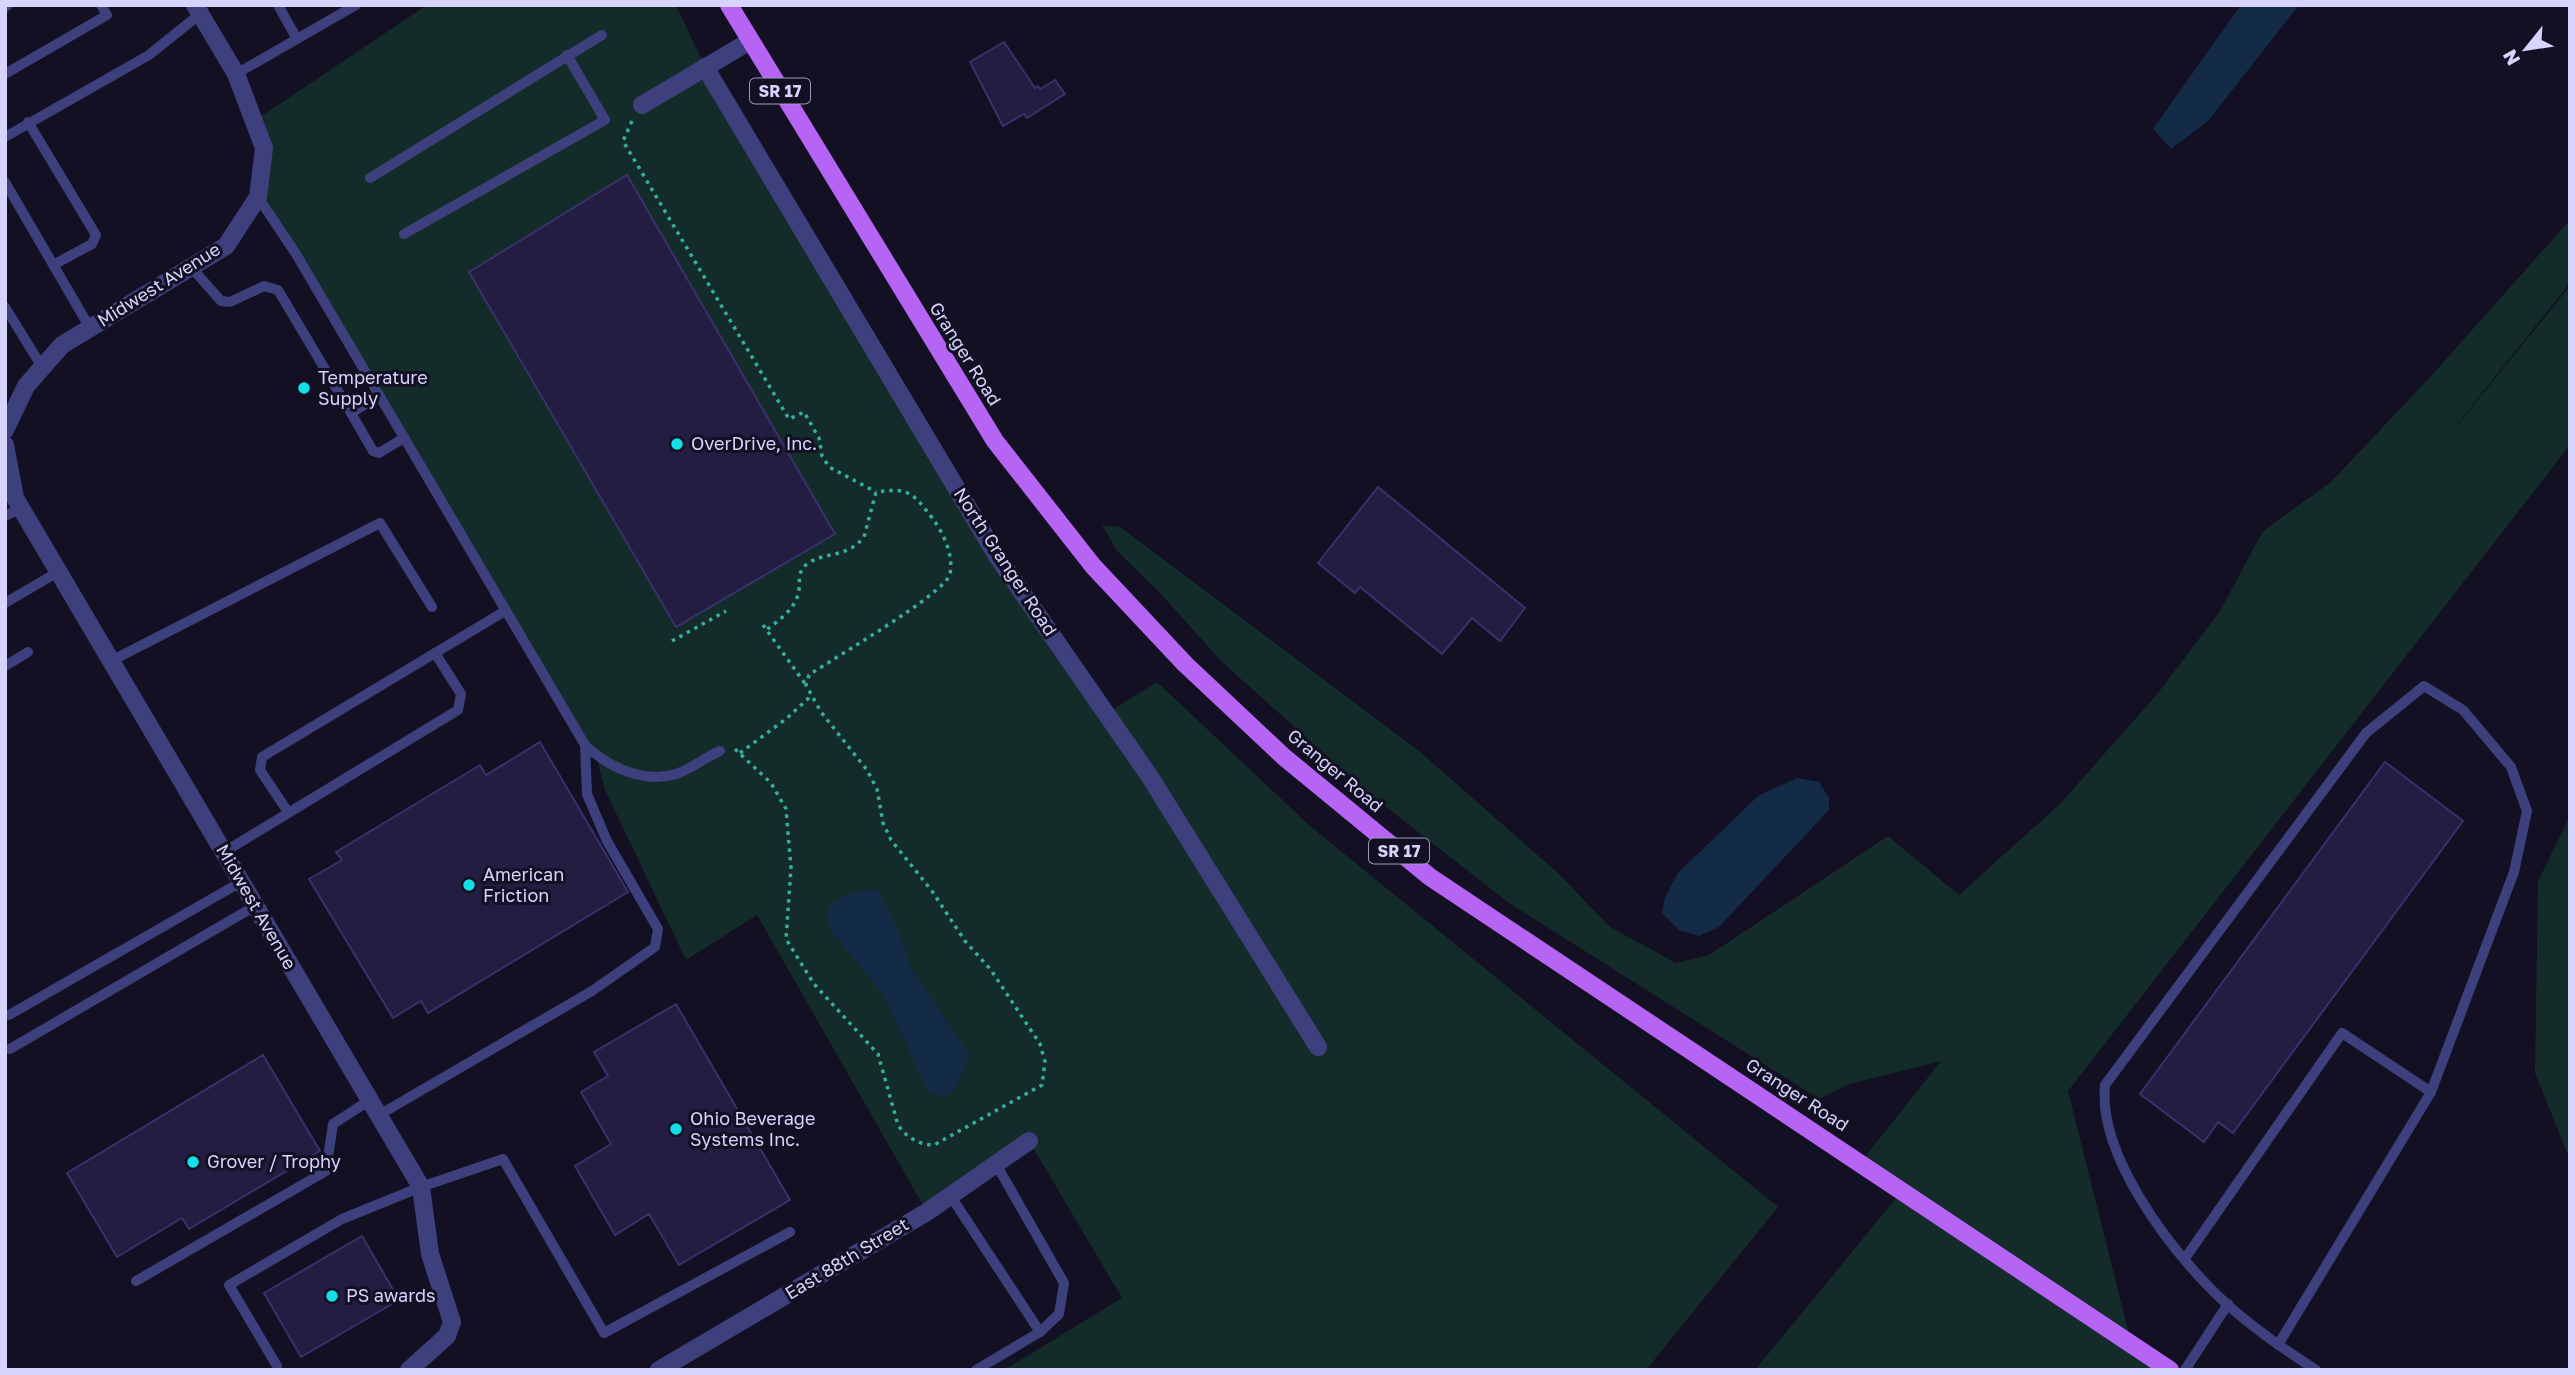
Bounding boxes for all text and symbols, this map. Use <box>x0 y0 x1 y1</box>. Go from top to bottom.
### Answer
north arrow <box>2491 14 2561 84</box>
text: N <box>2497 46 2524 70</box>
road number: SR 17 <box>750 78 810 104</box>
street label: Midwest Avenue <box>93 237 224 331</box>
street label: Granger Road <box>925 298 1006 409</box>
place label: Temperature Supply <box>318 366 428 409</box>
marker: Temperature Supply <box>296 380 312 396</box>
place label: OverDrive, Inc. <box>691 432 817 454</box>
marker: OverDrive, Inc. <box>669 436 685 452</box>
street label: North Granger Road <box>950 483 1062 640</box>
street label: Granger Road <box>1283 724 1388 817</box>
road number: SR 17 <box>1369 838 1429 864</box>
street label: Midwest Avenue <box>212 840 302 973</box>
place label: American Friction <box>483 863 564 906</box>
marker: American Friction <box>461 877 477 893</box>
street label: Granger Road <box>1742 1053 1853 1135</box>
place label: Ohio Beverage Systems Inc. <box>690 1107 815 1150</box>
marker: Ohio Beverage Systems Inc. <box>668 1121 684 1137</box>
place label: Grover / Trophy <box>207 1150 341 1172</box>
marker: Grover / Trophy <box>185 1154 201 1170</box>
street label: East 88th Street <box>781 1213 912 1304</box>
place label: PS awards <box>346 1284 436 1306</box>
marker: PS awards <box>324 1288 340 1304</box>

